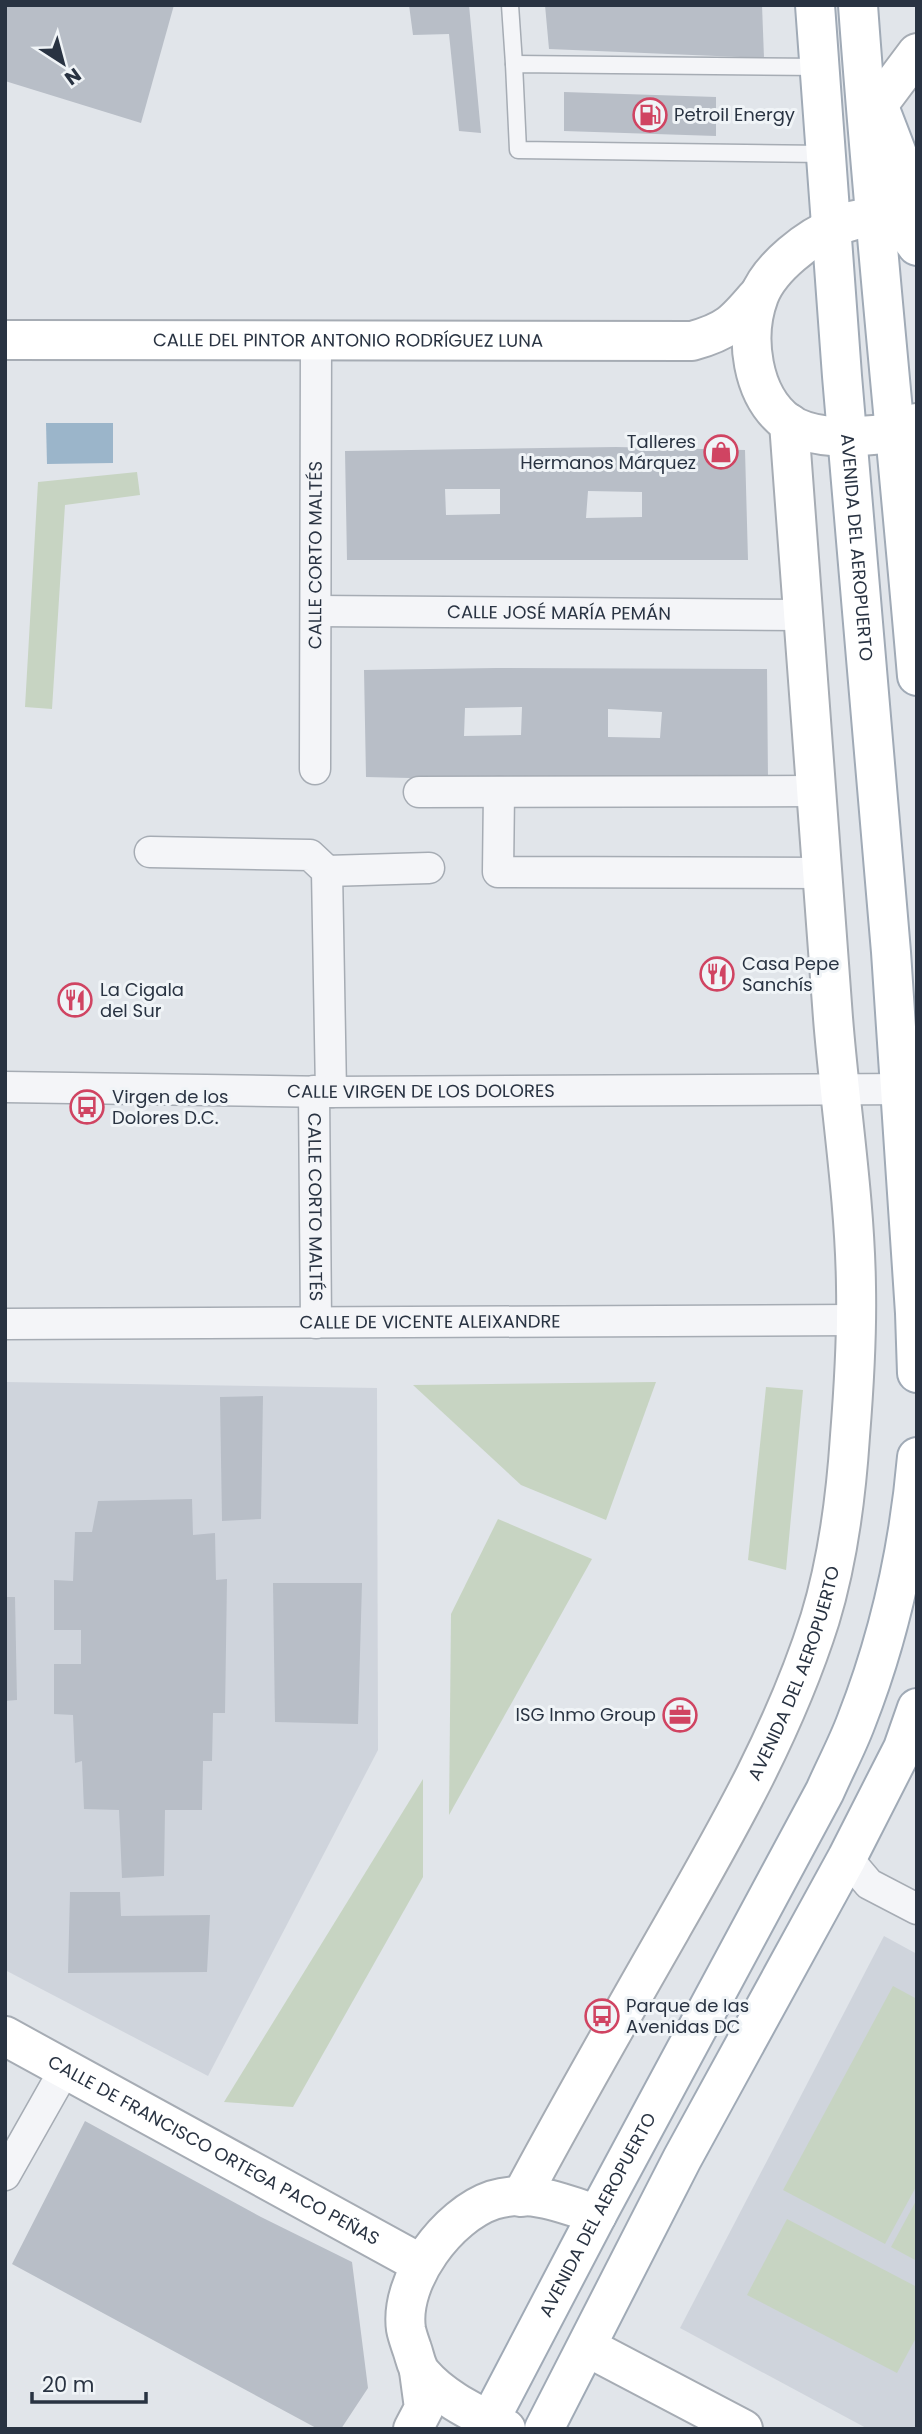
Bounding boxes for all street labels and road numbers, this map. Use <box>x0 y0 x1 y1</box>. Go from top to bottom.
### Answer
street label: CALLE DEL PINTOR ANTONIO RODRÍGUEZ LUNA <box>153 327 543 353</box>
street label: AVENIDA DEL AEROPUERTO <box>835 433 879 662</box>
street label: CALLE CORTO MALTÉS <box>302 461 328 649</box>
street label: CALLE JOSÉ MARÍA PEMÁN <box>447 599 671 626</box>
street label: CALLE VIRGEN DE LOS DOLORES <box>287 1078 555 1104</box>
street label: CALLE CORTO MALTÉS <box>302 1113 329 1301</box>
street label: CALLE DE VICENTE ALEIXANDRE <box>299 1308 561 1335</box>
street label: AVENIDA DEL AEROPUERTO <box>742 1564 845 1785</box>
street label: CALLE DE FRANCISCO ORTEGA PACO PEÑAS <box>44 2049 384 2251</box>
street label: AVENIDA DEL AEROPUERTO <box>533 2108 662 2321</box>

